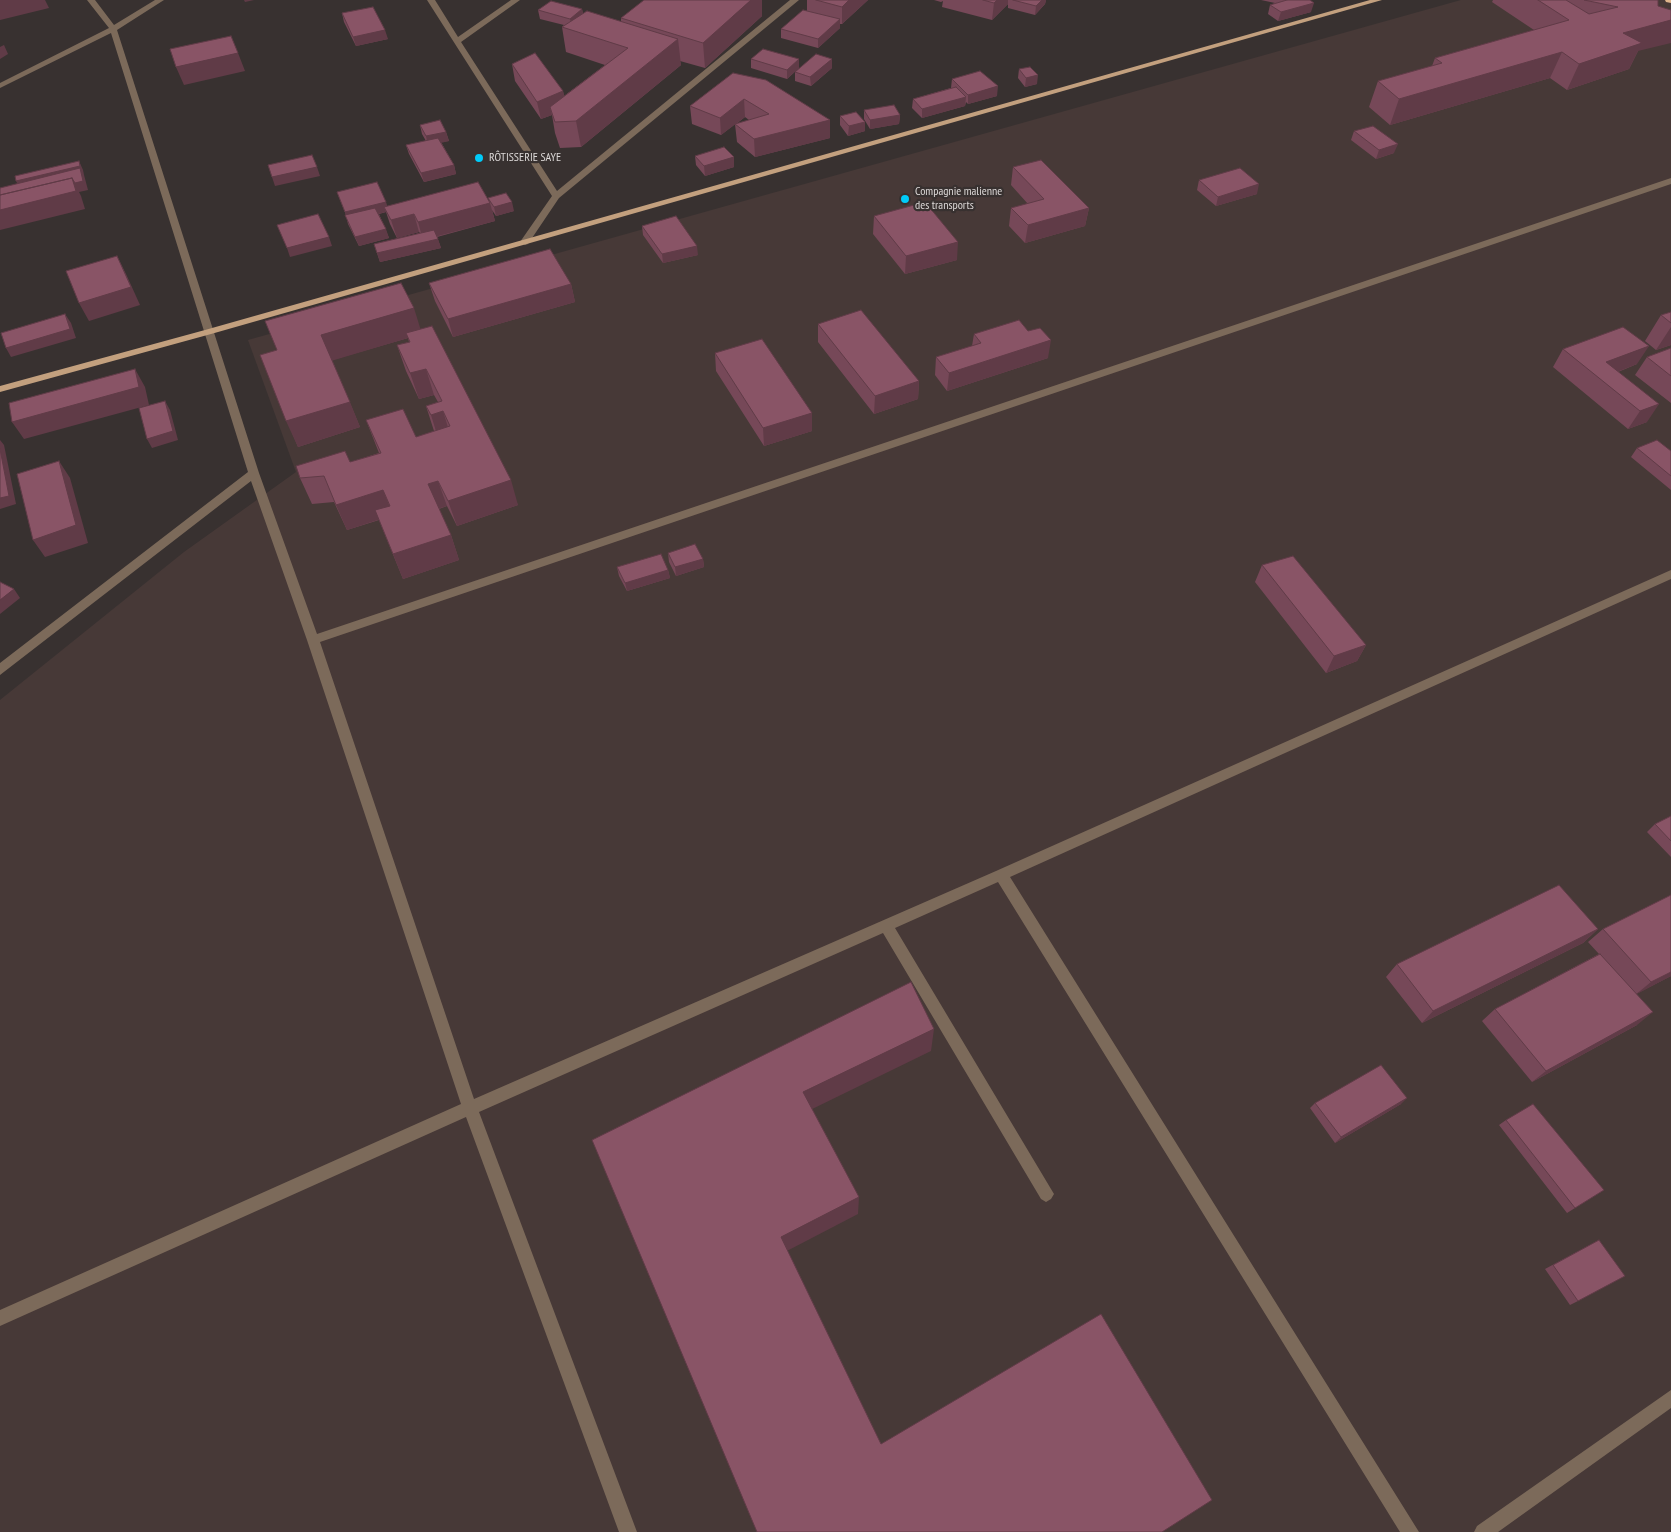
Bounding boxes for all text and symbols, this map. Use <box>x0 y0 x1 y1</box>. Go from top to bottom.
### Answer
place label: RÔTISSERIE SAYE <box>489 151 561 165</box>
marker: RÔTISSERIE SAYE <box>473 152 485 164</box>
place label: Compagnie malienne des transports <box>915 185 1002 213</box>
marker: Compagnie malienne des transports <box>899 193 911 205</box>

